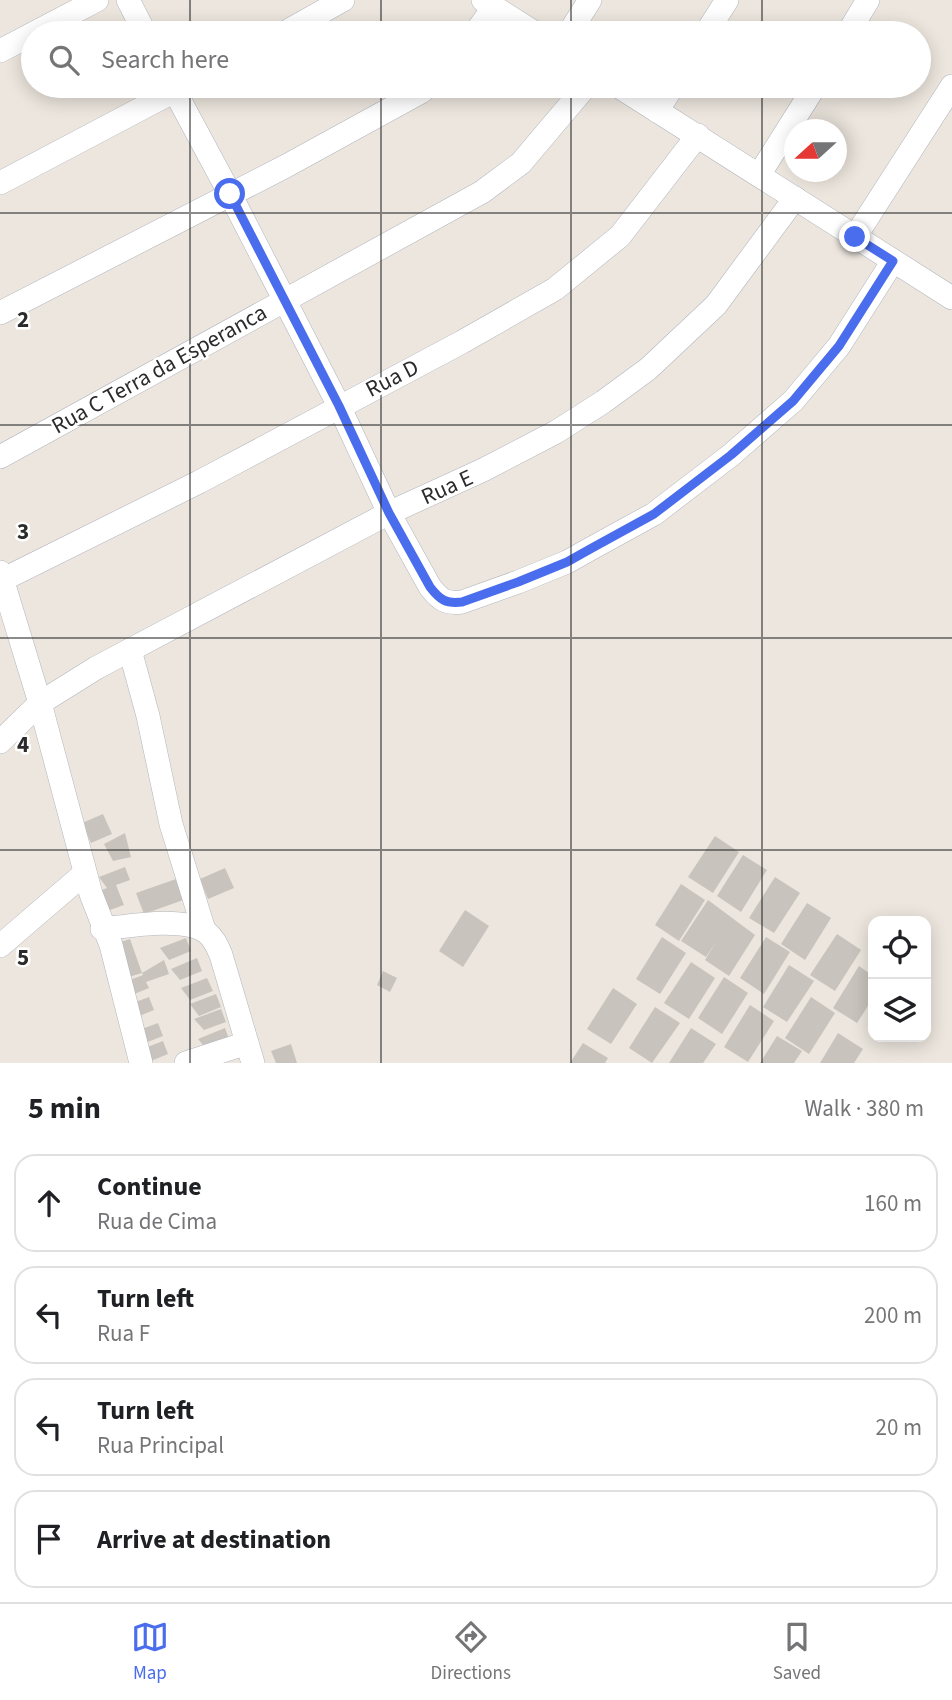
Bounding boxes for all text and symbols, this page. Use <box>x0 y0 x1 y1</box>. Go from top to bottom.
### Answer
search box <box>21 21 931 98</box>
icon: search <box>45 41 83 79</box>
text: Search here <box>101 41 229 78</box>
north arrow <box>784 119 847 182</box>
route start <box>214 178 245 209</box>
route end <box>839 221 870 252</box>
street label: Rua C Terra da Esperanca <box>45 296 273 442</box>
text: 2 <box>17 303 29 336</box>
street label: Rua D <box>360 351 424 405</box>
street label: Rua E <box>416 461 478 513</box>
text: 3 <box>17 515 29 548</box>
text: 4 <box>17 728 29 761</box>
map controls <box>868 916 931 1042</box>
button: locate <box>868 916 931 979</box>
text: 5 <box>17 941 29 974</box>
button: layers <box>868 979 931 1042</box>
text: 5 min <box>28 1087 101 1130</box>
text: Walk · 380 m <box>805 1092 924 1125</box>
text: Continue <box>97 1168 202 1205</box>
icon: ahead <box>30 1184 68 1222</box>
text: 160 m <box>864 1187 922 1220</box>
text: Rua de Cima <box>97 1205 217 1238</box>
text: Turn left <box>97 1280 194 1317</box>
icon: left <box>30 1296 68 1334</box>
text: 200 m <box>864 1299 922 1332</box>
text: Rua F <box>97 1317 150 1350</box>
text: Turn left <box>97 1392 194 1429</box>
icon: left <box>30 1408 68 1446</box>
text: 20 m <box>875 1411 922 1444</box>
text: Rua Principal <box>97 1429 224 1462</box>
icon: arrive <box>30 1520 68 1558</box>
text: Arrive at destination <box>97 1521 331 1558</box>
tab: Map <box>131 1618 169 1687</box>
tab: Directions <box>431 1618 511 1687</box>
tab: Saved <box>773 1618 821 1687</box>

